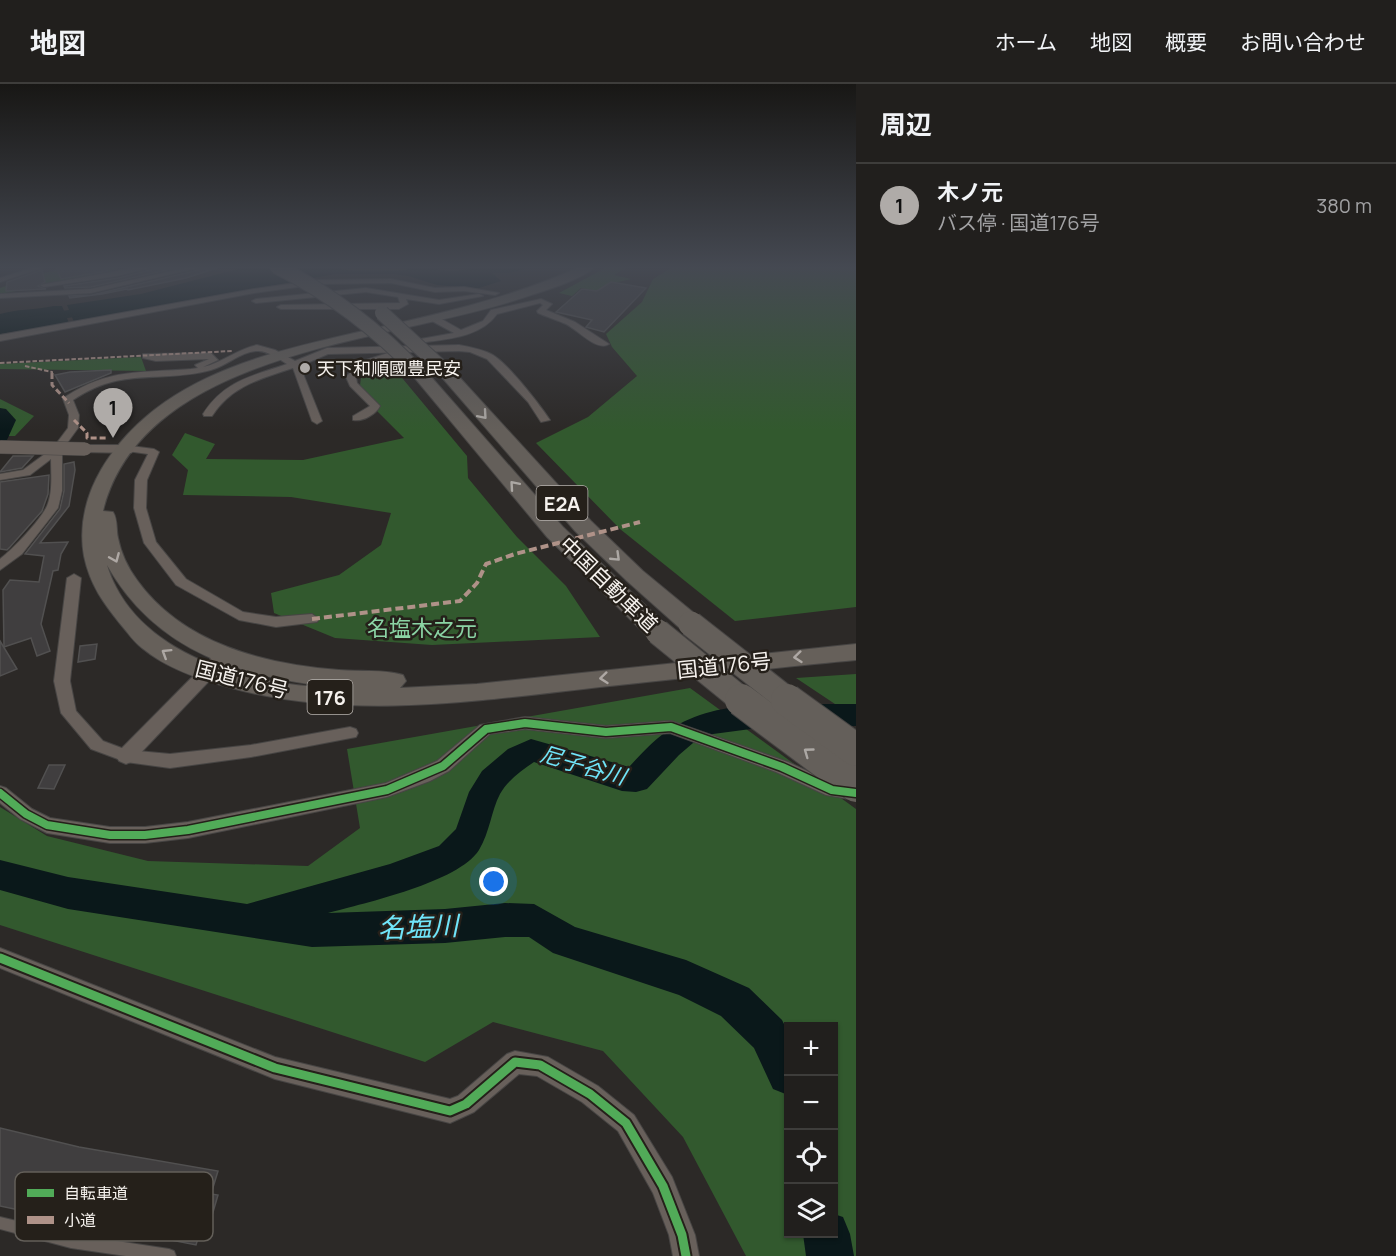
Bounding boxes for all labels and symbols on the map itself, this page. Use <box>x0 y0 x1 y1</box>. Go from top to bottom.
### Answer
place label: 天下和順國豊民安 <box>317 356 461 380</box>
marker: 天下和順國豊民安 <box>298 361 312 375</box>
pin: 1 <box>94 388 132 438</box>
one-way arrow <box>476 408 487 419</box>
one-way arrow <box>510 481 521 492</box>
road number: E2A <box>536 486 588 520</box>
street label: 中国自動車道 <box>554 530 664 638</box>
one-way arrow <box>608 550 619 561</box>
one-way arrow <box>108 552 120 563</box>
district label: 名塩木之元 <box>367 613 477 643</box>
street label: 国道176号 <box>675 646 773 684</box>
one-way arrow <box>162 648 172 660</box>
one-way arrow <box>793 651 802 663</box>
street label: 国道176号 <box>193 654 291 704</box>
one-way arrow <box>599 672 608 684</box>
road number: 176 <box>308 680 352 714</box>
water label: 尼子谷川 <box>537 738 631 792</box>
one-way arrow <box>804 748 815 759</box>
your location <box>479 867 508 896</box>
water label: 名塩川 <box>377 906 462 946</box>
legend <box>15 1172 213 1241</box>
text: 自転車道 <box>64 1182 128 1204</box>
text: 小道 <box>64 1209 96 1231</box>

